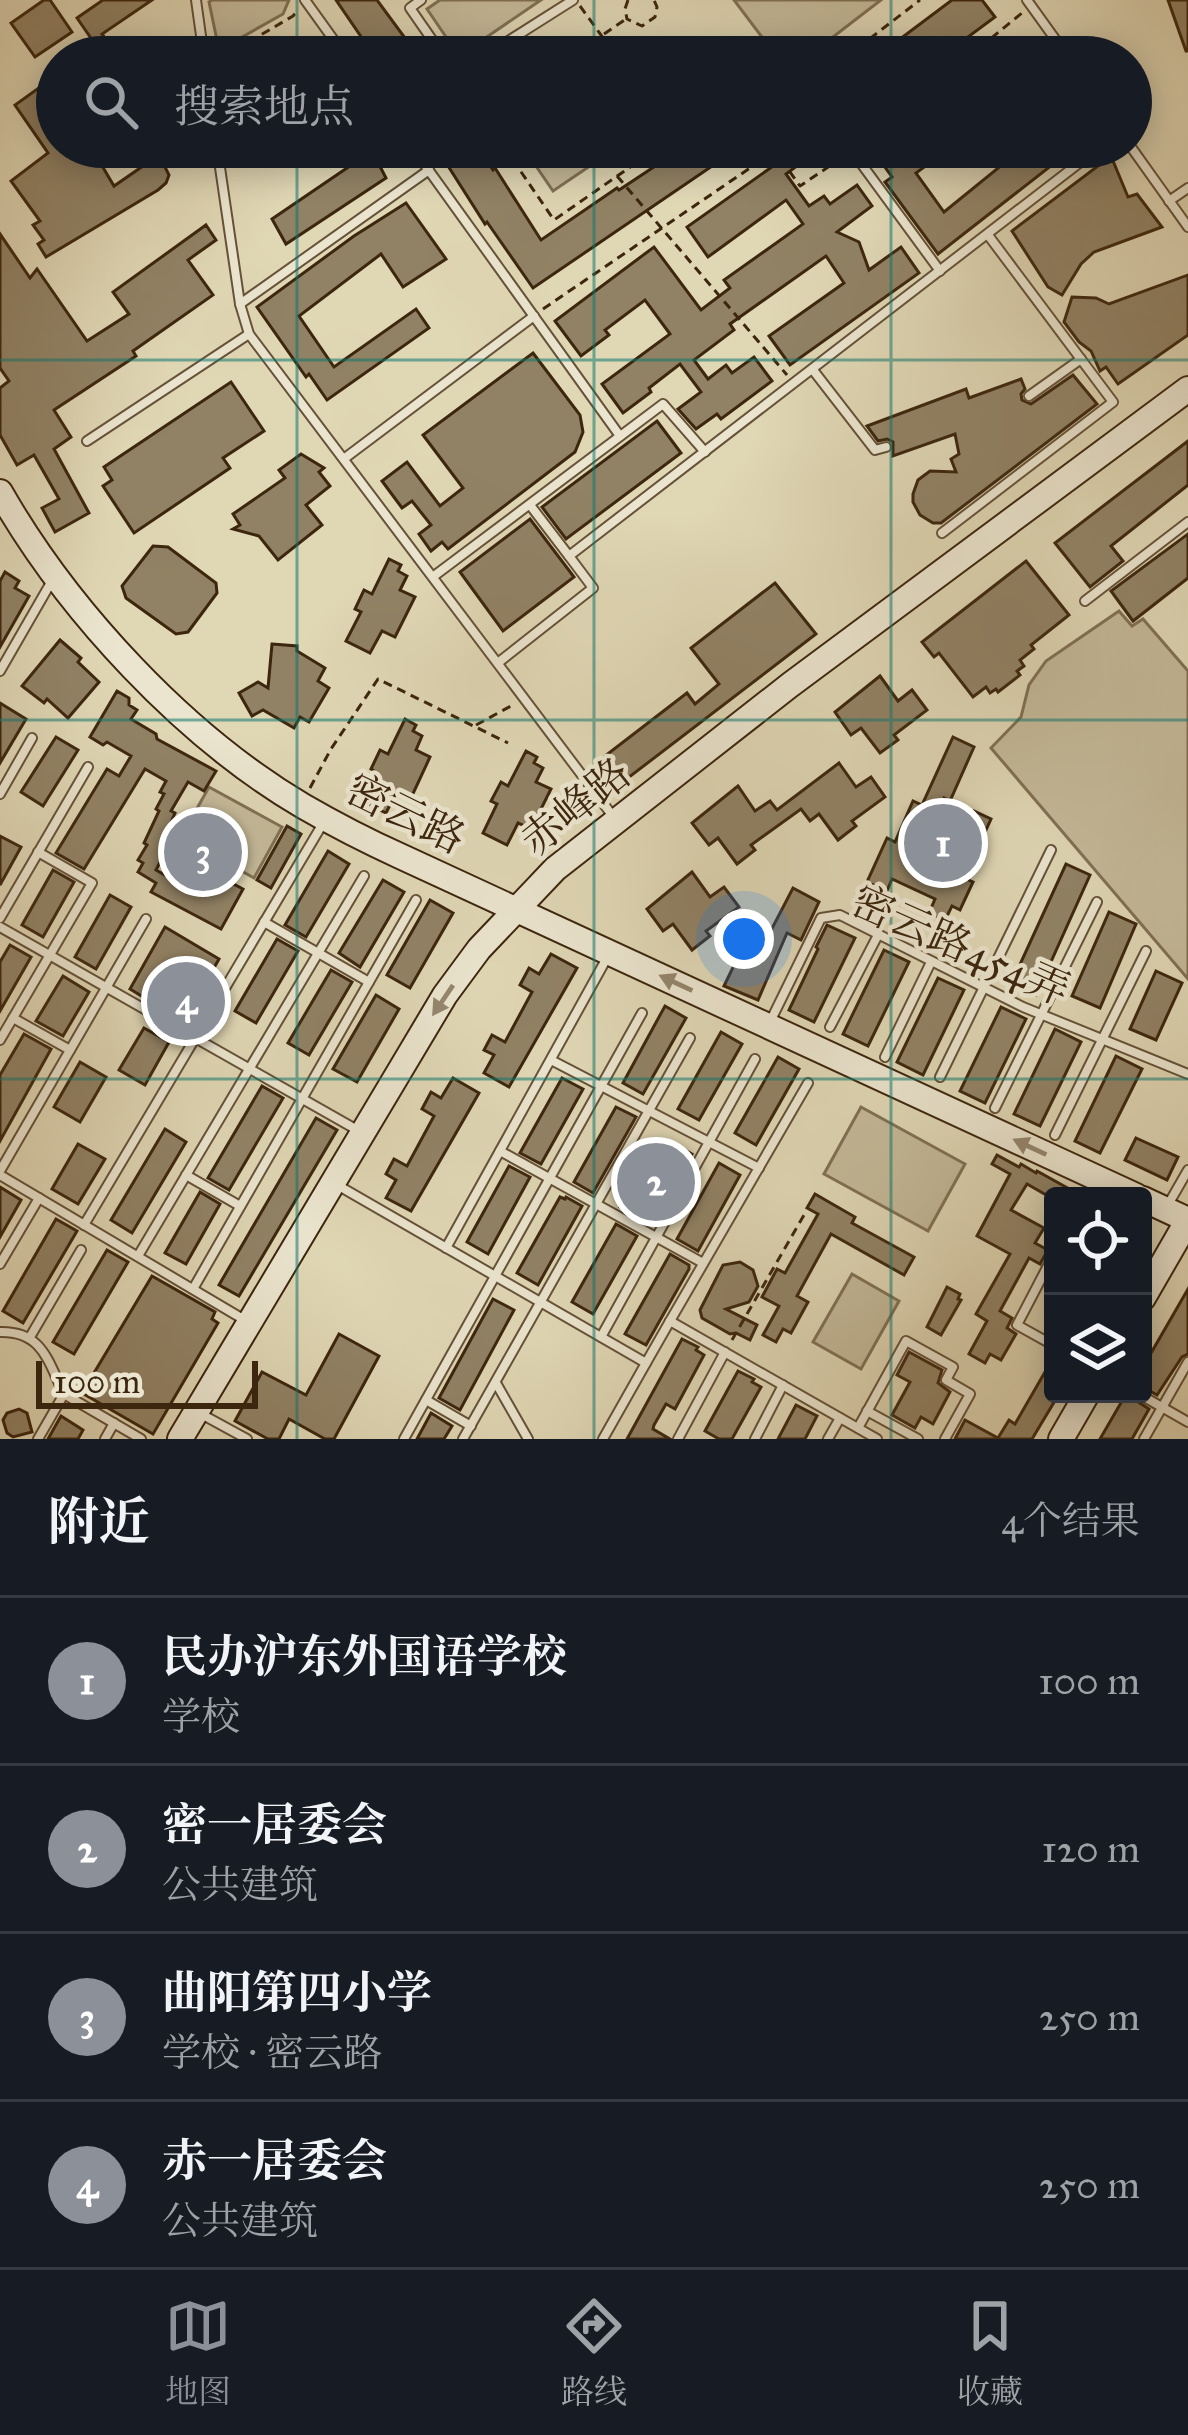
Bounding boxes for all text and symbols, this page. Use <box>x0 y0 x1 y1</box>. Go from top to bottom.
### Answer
search box <box>36 36 1152 168</box>
icon: search <box>78 69 144 135</box>
text: 搜索地点 <box>174 79 354 134</box>
street label: 赤峰路 <box>510 747 641 867</box>
street label: 密云路 <box>338 763 474 865</box>
pin: 1 <box>904 798 982 888</box>
pin: 3 <box>164 807 242 897</box>
street label: 密云路454弄 <box>843 875 1078 1017</box>
your location <box>714 909 774 969</box>
pin: 4 <box>147 956 225 1046</box>
one-way arrow <box>658 973 693 993</box>
one-way arrow <box>432 983 454 1016</box>
pin: 2 <box>617 1137 695 1227</box>
one-way arrow <box>1012 1137 1047 1157</box>
map controls <box>1044 1187 1152 1403</box>
button: locate <box>1044 1187 1152 1295</box>
button: layers <box>1044 1295 1152 1403</box>
scale bar <box>36 1355 258 1408</box>
text: 100 m <box>54 1362 140 1402</box>
text: 附近 <box>48 1491 150 1553</box>
text: 4个结果 <box>1001 1497 1140 1545</box>
text: 民办沪东外国语学校 <box>162 1629 567 1684</box>
text: 1 <box>79 1657 95 1705</box>
text: 100 m <box>1038 1657 1140 1705</box>
text: 学校 <box>162 1693 240 1741</box>
text: 密一居委会 <box>162 1797 387 1852</box>
text: 2 <box>77 1825 97 1873</box>
text: 120 m <box>1041 1825 1140 1873</box>
text: 公共建筑 <box>162 1861 318 1909</box>
text: 曲阳第四小学 <box>162 1965 432 2020</box>
text: 3 <box>79 1993 95 2041</box>
text: 250 m <box>1039 1993 1140 2041</box>
text: 学校 · 密云路 <box>162 2029 382 2077</box>
text: 赤一居委会 <box>162 2133 387 2188</box>
text: 4 <box>76 2161 98 2209</box>
text: 250 m <box>1039 2161 1140 2209</box>
text: 公共建筑 <box>162 2197 318 2245</box>
tab: 地图 <box>165 2293 231 2412</box>
tab: 路线 <box>561 2293 627 2412</box>
tab: 收藏 <box>957 2293 1023 2412</box>

